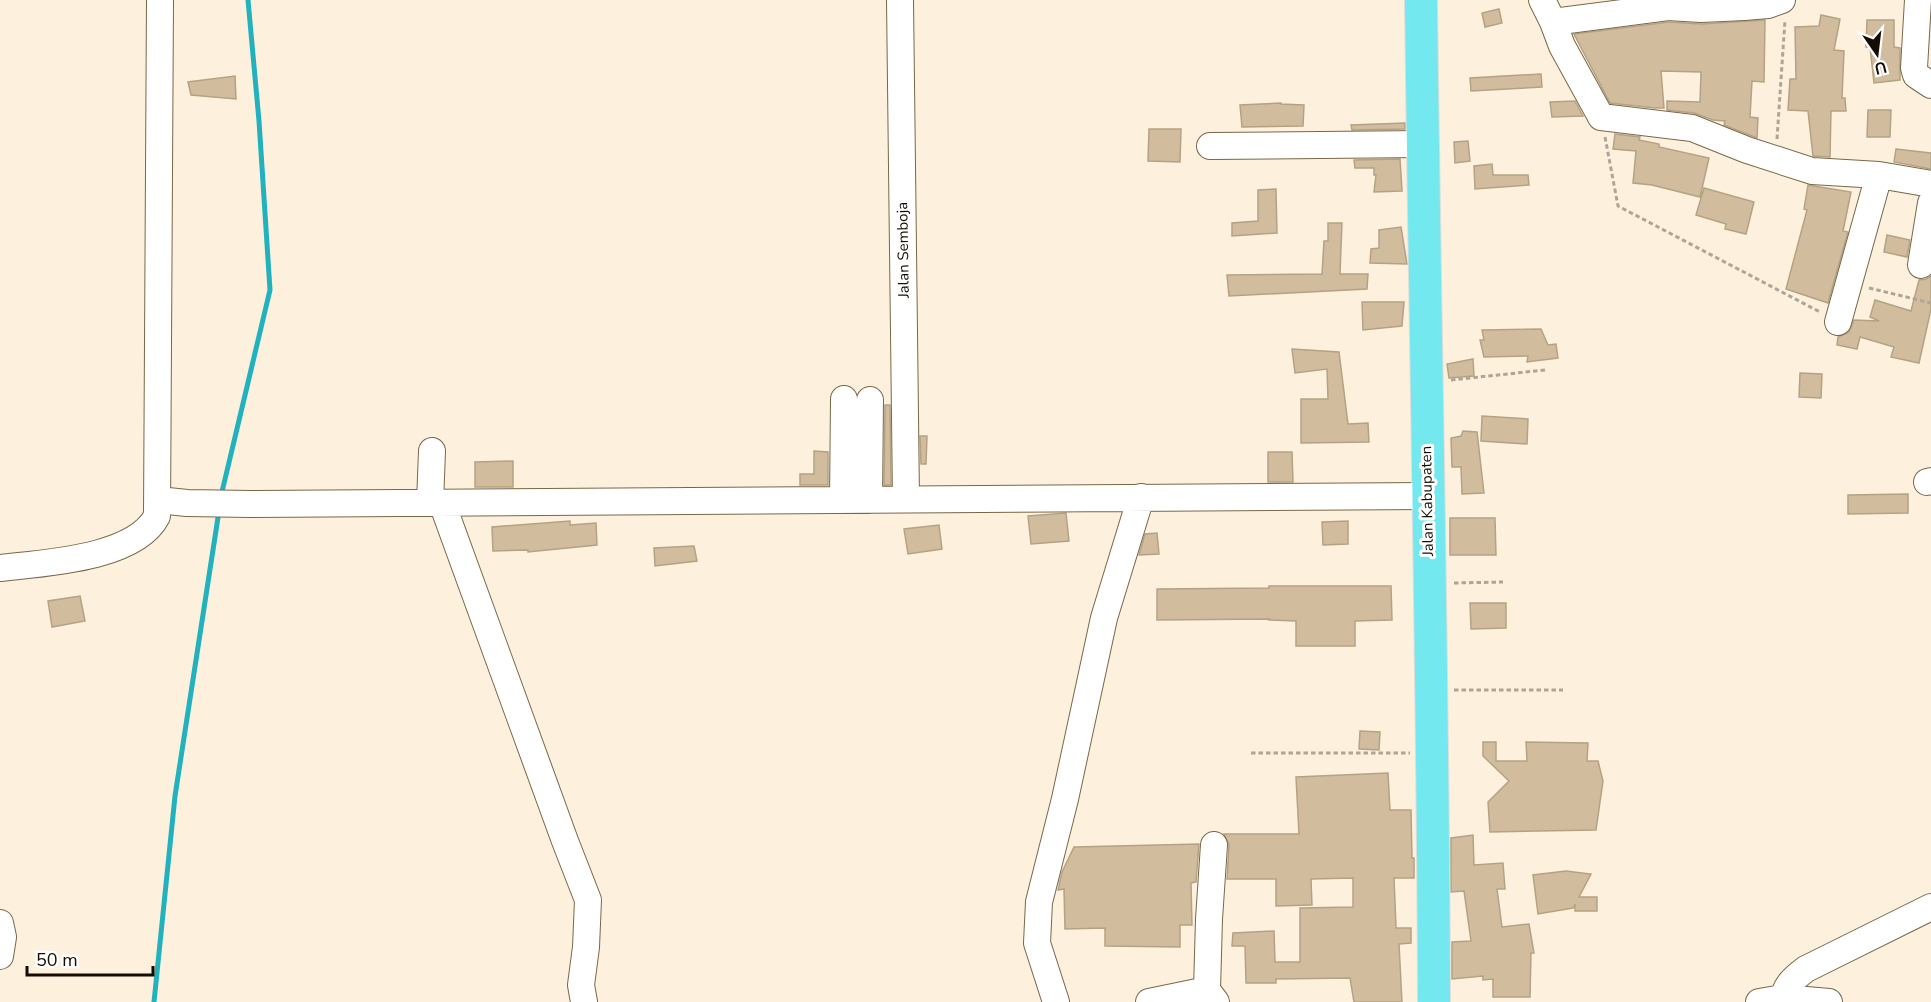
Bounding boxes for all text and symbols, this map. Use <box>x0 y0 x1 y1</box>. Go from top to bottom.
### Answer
north arrow <box>1847 24 1907 84</box>
text: U <box>1872 55 1889 80</box>
street label: Jalan Semboja <box>892 202 914 299</box>
street label: Jalan Kabupaten <box>1416 446 1438 557</box>
scale bar <box>27 939 153 977</box>
text: 50 m <box>36 948 78 972</box>

